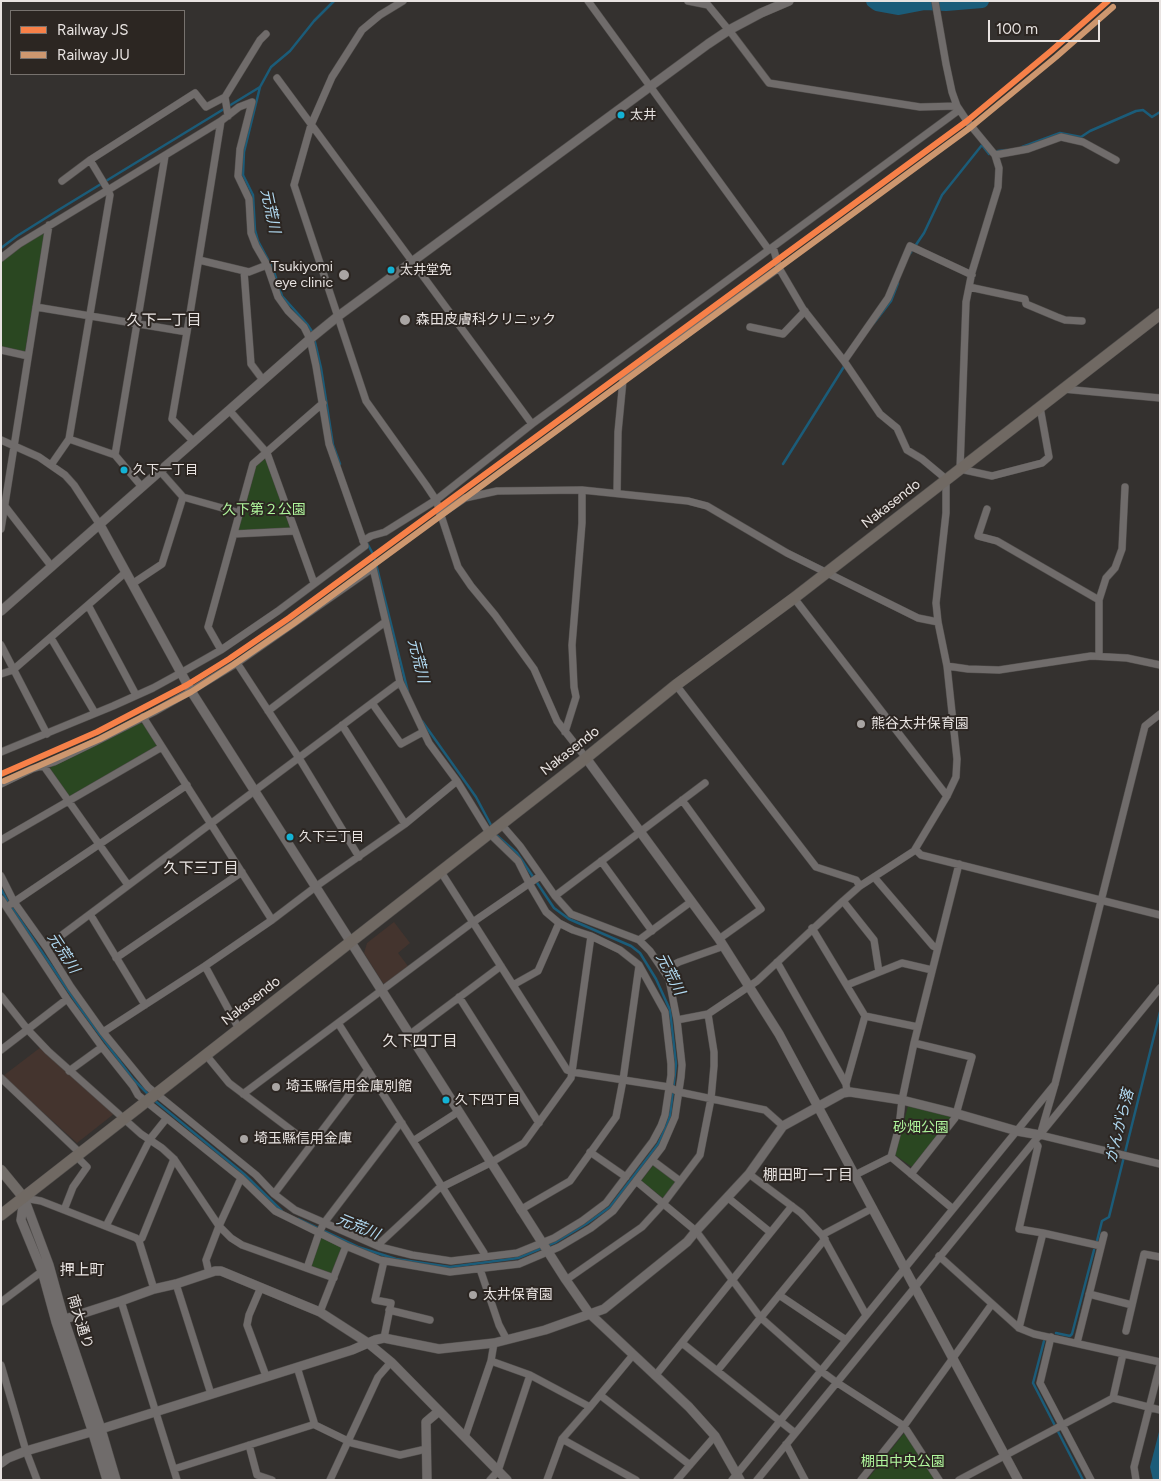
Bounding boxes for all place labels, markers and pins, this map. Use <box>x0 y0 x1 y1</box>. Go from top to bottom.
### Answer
place label: 太井 <box>630 107 656 123</box>
marker: 太井 <box>616 110 626 120</box>
place label: Tsukiyomi eye clinic <box>271 259 333 292</box>
place label: 太井堂免 <box>400 262 452 278</box>
marker: 太井堂免 <box>386 265 396 275</box>
marker: Tsukiyomi eye clinic <box>337 268 351 282</box>
place label: 森田皮膚科クリニック <box>416 312 556 328</box>
marker: 森田皮膚科クリニック <box>398 313 412 327</box>
place label: 久下一丁目 <box>133 462 198 478</box>
marker: 久下一丁目 <box>119 465 129 475</box>
place label: 熊谷太井保育園 <box>871 716 969 732</box>
marker: 熊谷太井保育園 <box>855 718 867 730</box>
place label: 久下三丁目 <box>299 829 364 845</box>
marker: 久下三丁目 <box>285 832 295 842</box>
place label: 埼玉縣信用金庫別館 <box>286 1079 412 1095</box>
marker: 埼玉縣信用金庫別館 <box>270 1081 282 1093</box>
place label: 久下四丁目 <box>455 1092 520 1108</box>
marker: 久下四丁目 <box>441 1095 451 1105</box>
place label: 埼玉縣信用金庫 <box>254 1131 352 1147</box>
marker: 埼玉縣信用金庫 <box>238 1133 250 1145</box>
place label: 太井保育園 <box>483 1287 553 1303</box>
marker: 太井保育園 <box>467 1289 479 1301</box>

